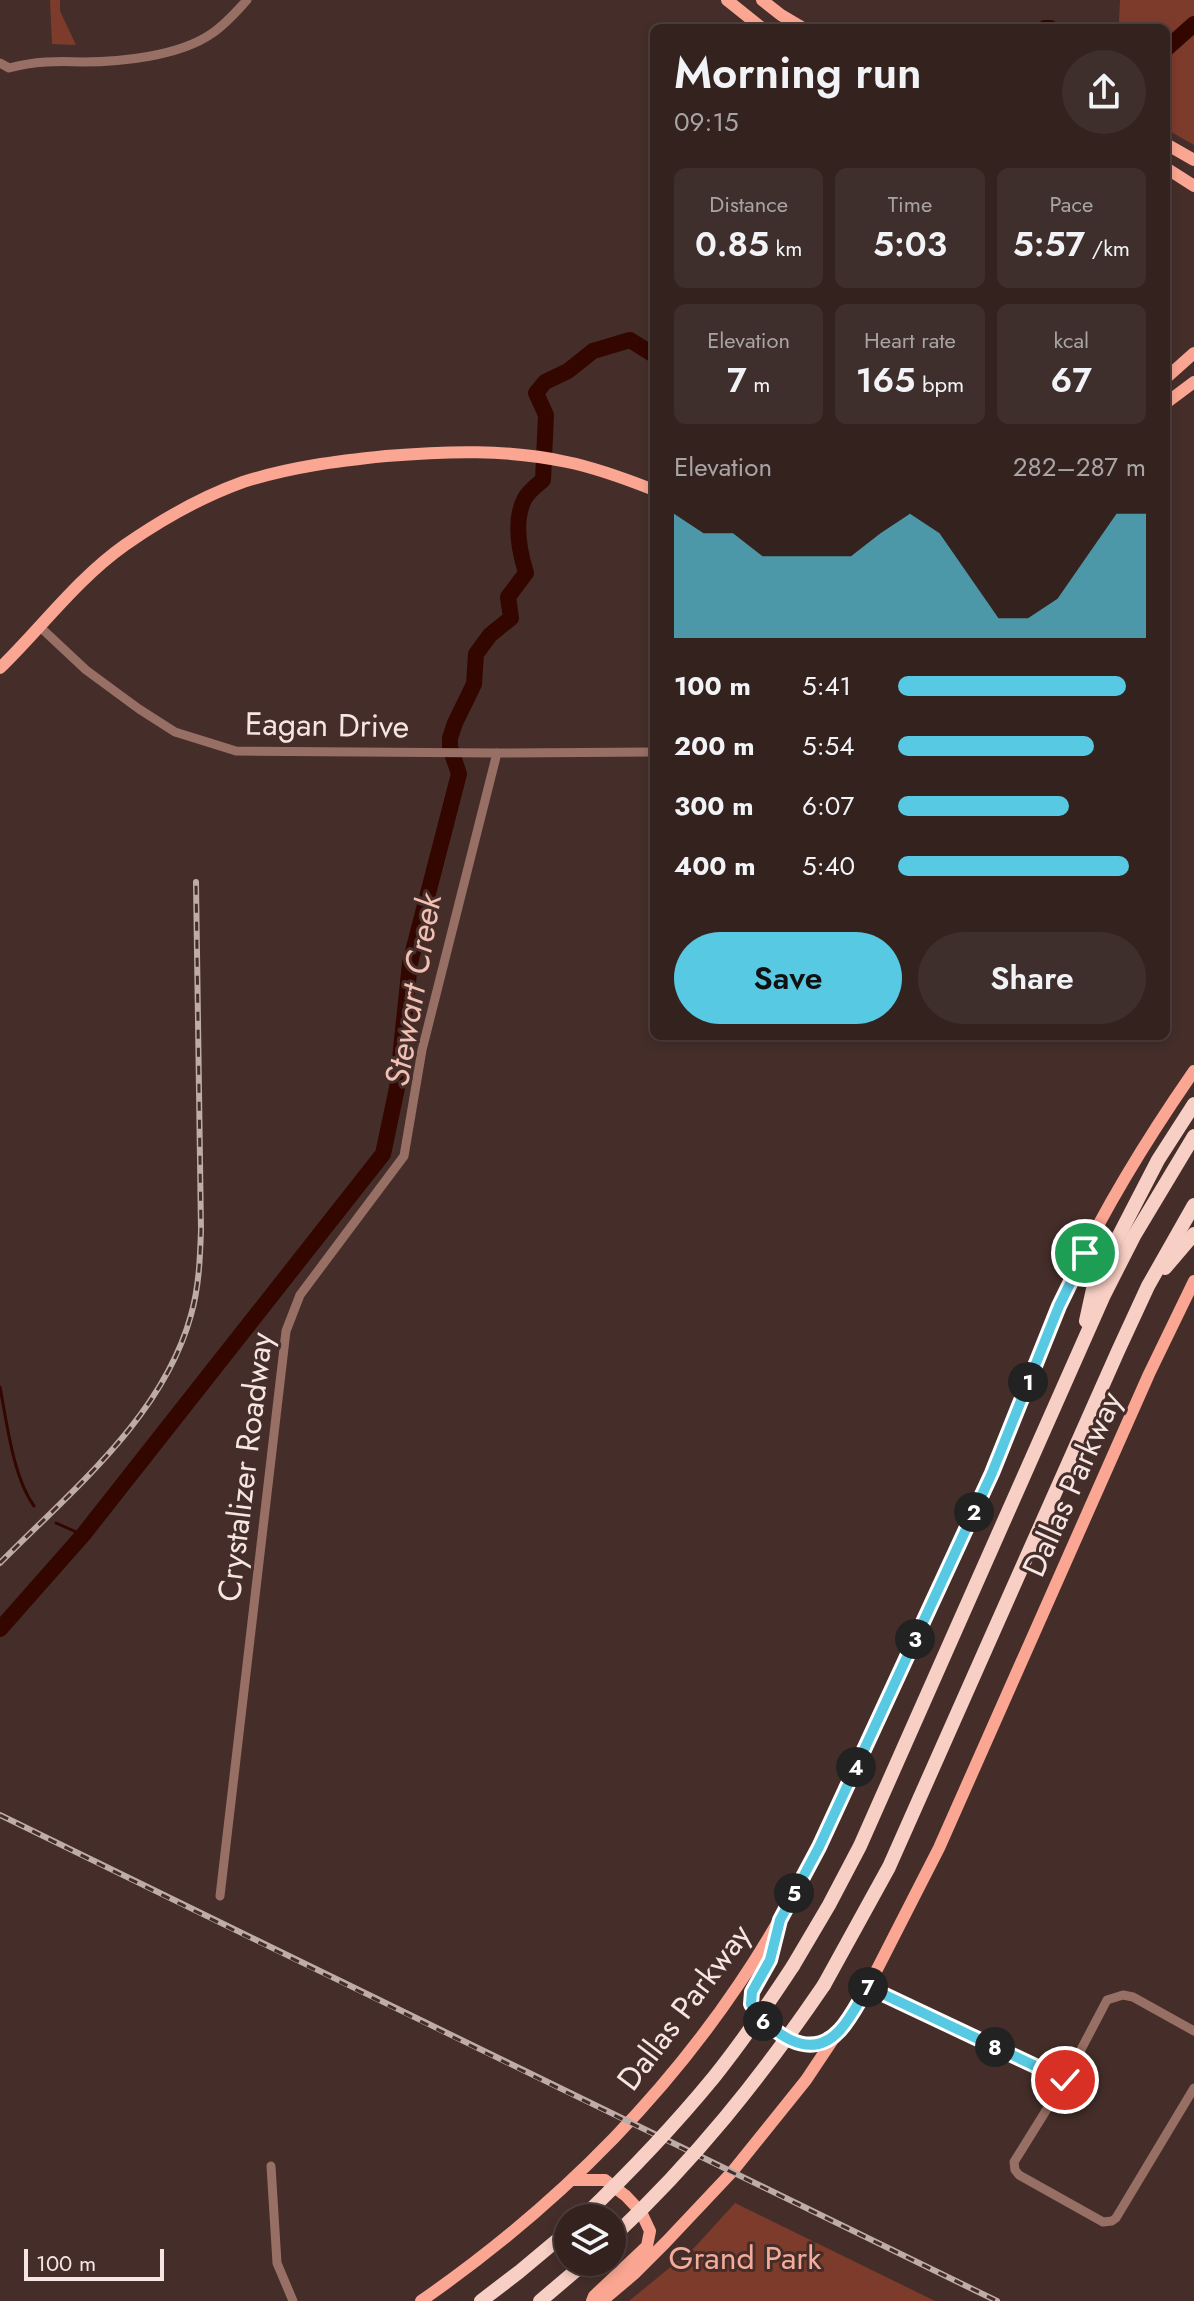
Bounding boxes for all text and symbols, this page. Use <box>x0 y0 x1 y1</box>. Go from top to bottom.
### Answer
text: Morning run <box>674 41 922 105</box>
button: share <box>1062 50 1146 134</box>
text: 09:15 <box>674 103 739 141</box>
text: Distance <box>709 188 788 220</box>
text: Time <box>888 188 932 220</box>
text: Pace <box>1049 188 1093 220</box>
text: 0.85 <box>695 220 769 269</box>
text: 5:03 <box>873 220 947 269</box>
text: 5:57 <box>1013 220 1085 269</box>
text: km <box>769 232 802 264</box>
text: /km <box>1085 232 1130 264</box>
text: Elevation <box>707 324 790 356</box>
text: Heart rate <box>864 324 956 356</box>
text: kcal <box>1054 324 1089 356</box>
text: 7 <box>727 356 747 405</box>
text: 165 <box>856 356 915 405</box>
text: 67 <box>1051 356 1092 405</box>
text: m <box>747 368 770 400</box>
text: bpm <box>915 368 964 400</box>
text: Elevation <box>674 448 772 486</box>
text: 282–287 m <box>1013 448 1146 486</box>
text: 100 m <box>674 667 751 705</box>
text: 5:41 <box>802 667 851 705</box>
street label: Eagan Drive <box>245 701 409 749</box>
text: 200 m <box>674 727 755 765</box>
text: 5:54 <box>802 727 854 765</box>
text: 300 m <box>674 787 754 825</box>
text: 6:07 <box>802 787 854 825</box>
text: 400 m <box>674 847 756 885</box>
text: 5:40 <box>802 847 855 885</box>
water label: Stewart Creek <box>372 888 454 1090</box>
button: Save <box>674 932 902 1024</box>
button: Share <box>918 932 1146 1024</box>
pin <box>1051 1219 1119 1287</box>
icon: arrive <box>1063 1231 1107 1275</box>
street label: Crystalizer Roadway <box>206 1329 284 1604</box>
pin: 1 <box>1008 1362 1048 1402</box>
text: 1 <box>1022 1366 1034 1398</box>
street label: Dallas Parkway <box>1011 1383 1134 1584</box>
pin: 2 <box>954 1492 994 1532</box>
text: 2 <box>967 1496 981 1528</box>
pin: 3 <box>895 1619 935 1659</box>
text: 3 <box>908 1623 922 1655</box>
pin: 4 <box>836 1747 876 1787</box>
text: 4 <box>848 1751 864 1783</box>
pin: 5 <box>774 1873 814 1913</box>
text: 5 <box>787 1877 801 1909</box>
street label: Dallas Parkway <box>606 1913 763 2100</box>
pin: 7 <box>848 1967 888 2007</box>
text: 7 <box>861 1971 875 2003</box>
pin: 6 <box>743 2001 783 2041</box>
text: 6 <box>756 2005 770 2037</box>
pin: 8 <box>975 2027 1015 2067</box>
text: 8 <box>988 2031 1002 2063</box>
pin <box>1031 2046 1099 2114</box>
icon: check <box>1043 2058 1087 2102</box>
map controls <box>554 2204 626 2276</box>
button: layers <box>554 2204 626 2276</box>
park label: Grand Park <box>669 2235 822 2281</box>
scale bar <box>24 2245 164 2281</box>
text: 100 m <box>36 2247 96 2279</box>

